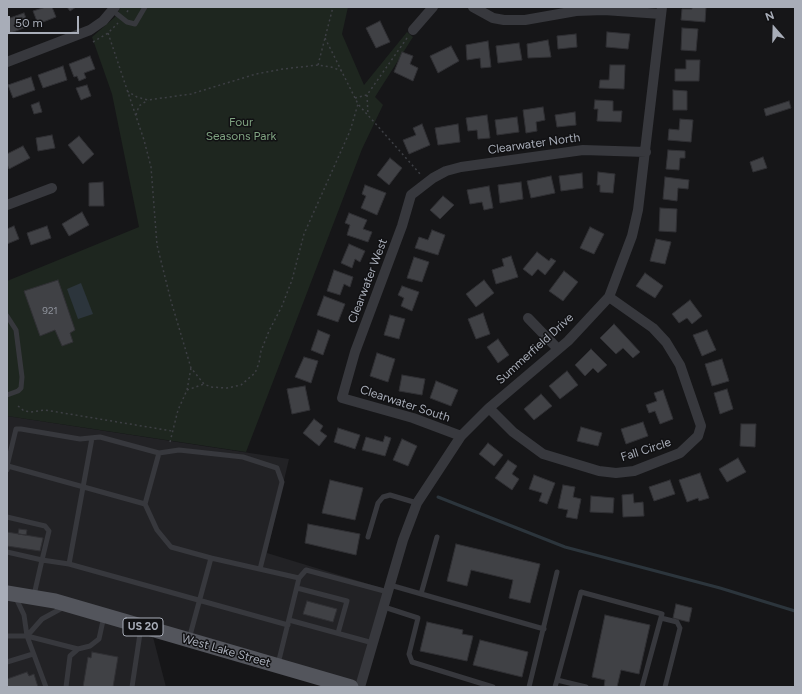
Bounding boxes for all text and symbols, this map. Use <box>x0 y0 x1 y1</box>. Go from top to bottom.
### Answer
scale bar <box>10 8 81 34</box>
north arrow <box>754 8 794 48</box>
text: N <box>763 9 776 24</box>
text: 50 m <box>15 16 43 30</box>
park label: Four Seasons Park <box>206 115 276 143</box>
street label: Clearwater North <box>487 130 581 158</box>
street label: Clearwater West <box>345 237 391 325</box>
house number: 921 <box>42 305 58 317</box>
street label: Summerfield Drive <box>493 310 577 388</box>
street label: Clearwater South <box>358 383 452 425</box>
street label: Fall Circle <box>619 435 673 465</box>
road number: US 20 <box>123 618 163 636</box>
street label: West Lake Street <box>180 631 272 671</box>

